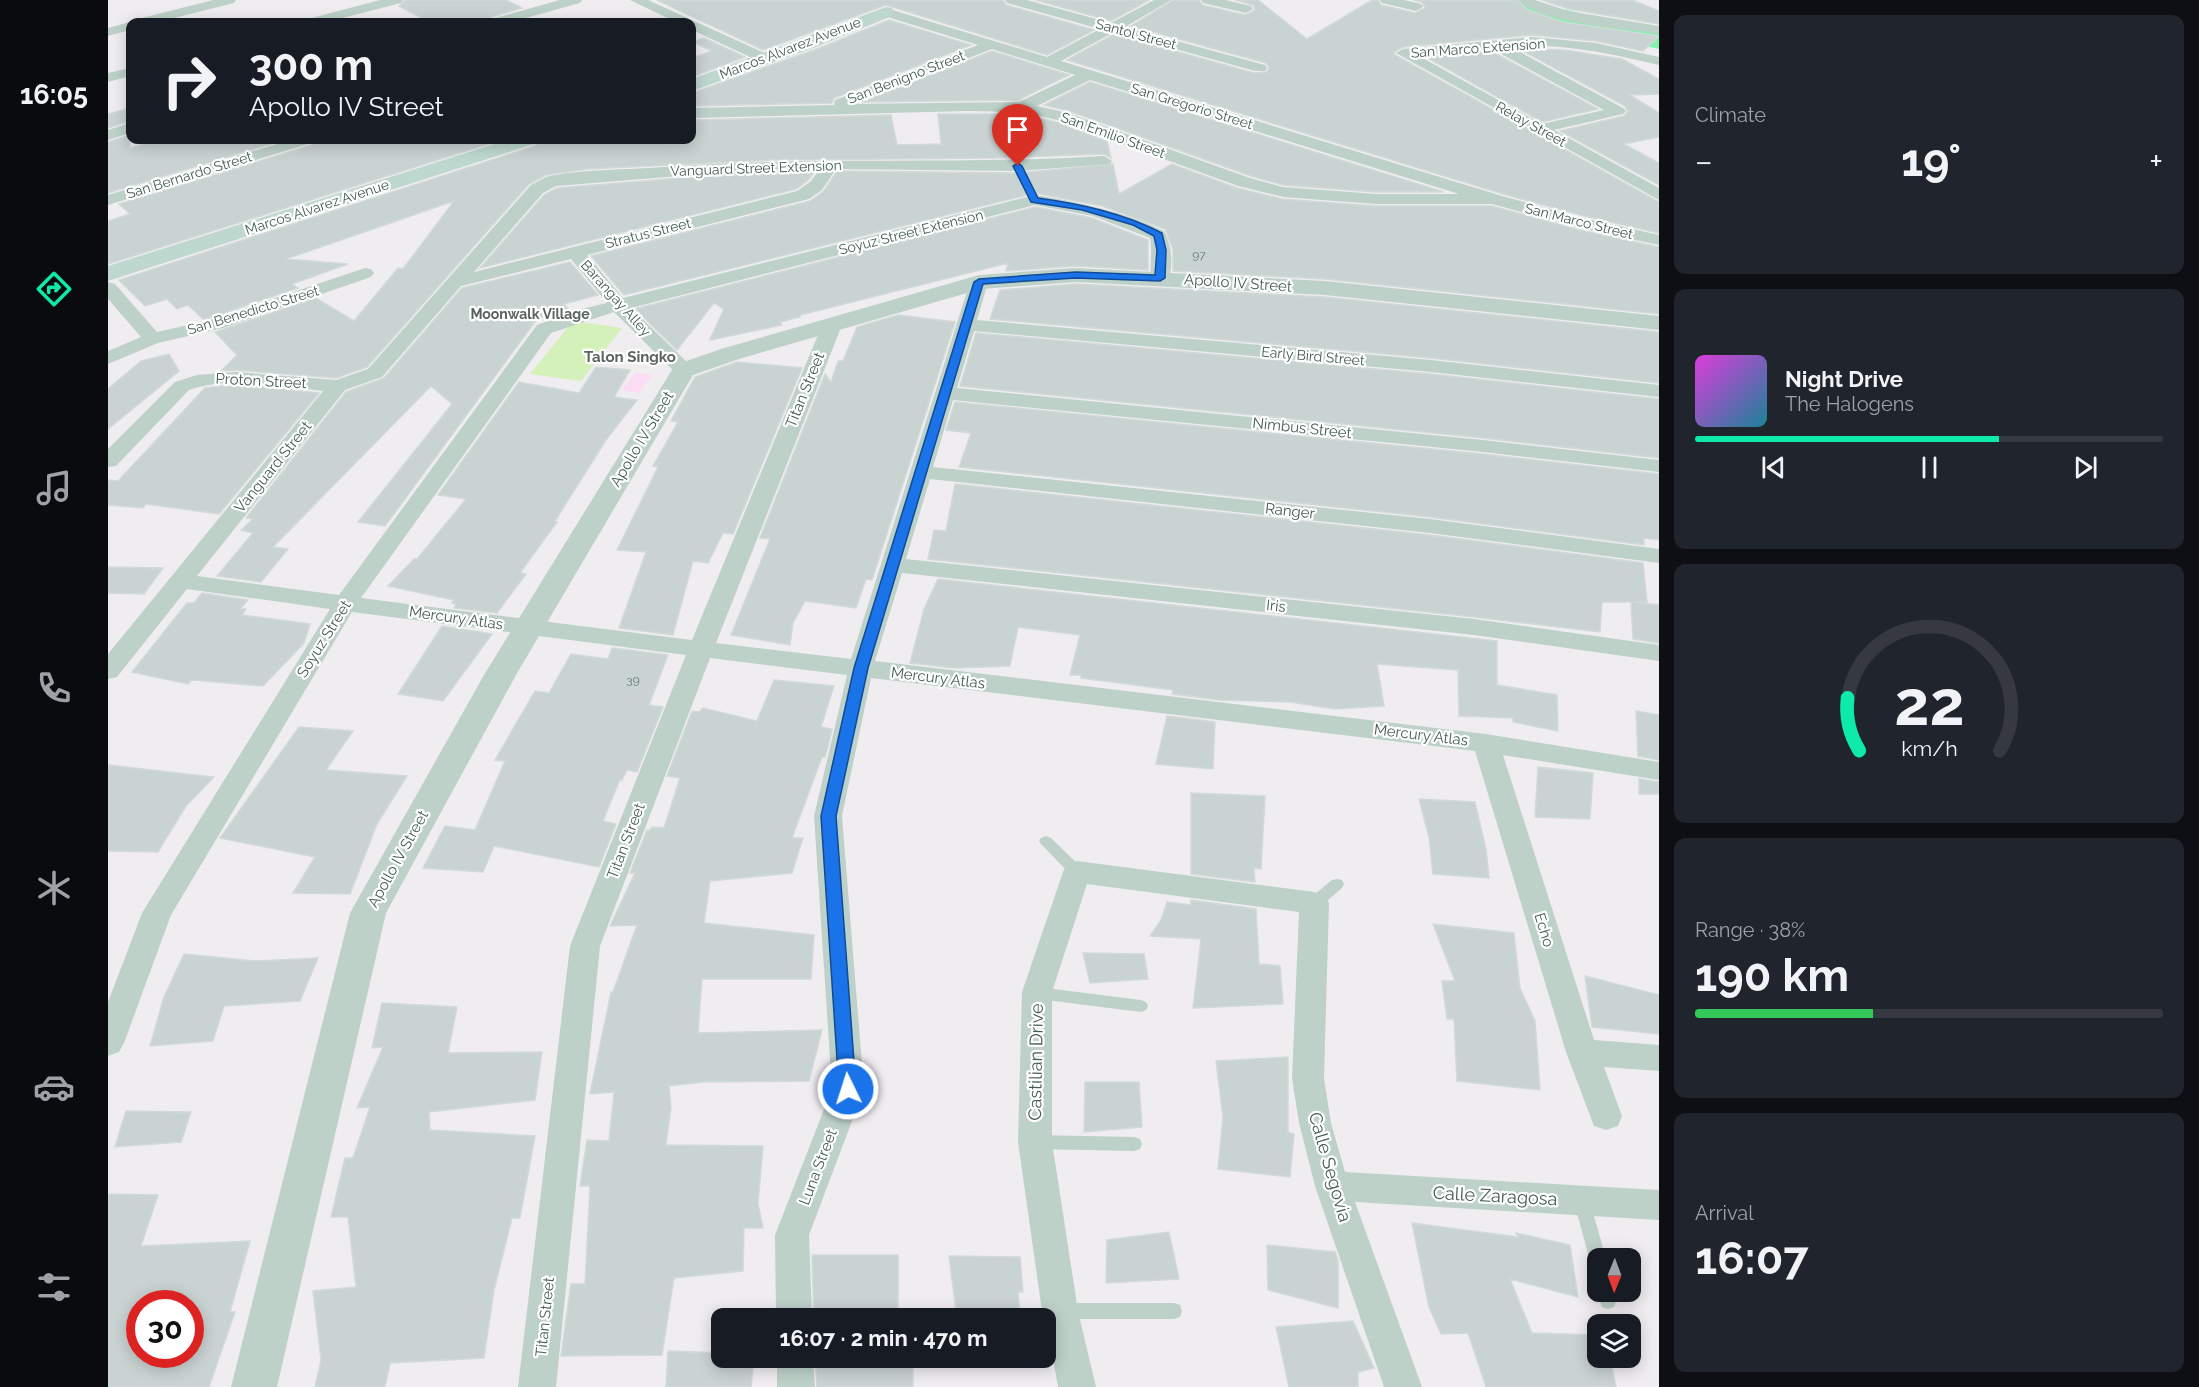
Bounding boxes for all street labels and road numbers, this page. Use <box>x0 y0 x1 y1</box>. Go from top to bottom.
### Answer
street label: Marcos Alvarez Avenue <box>717 14 863 82</box>
street label: Santol Street <box>1094 16 1178 53</box>
street label: San Marco Extension <box>1410 35 1546 61</box>
street label: San Benigno Street <box>845 47 967 107</box>
street label: San Gregorio Street <box>1129 80 1255 132</box>
street label: Relay Street <box>1493 98 1569 150</box>
street label: San Emilio Street <box>1059 109 1168 161</box>
street label: San Bernardo Street <box>124 148 254 202</box>
street label: Vanguard Street Extension <box>670 157 842 179</box>
street label: Marcos Alvarez Avenue <box>243 176 391 238</box>
street label: San Marco Street <box>1523 200 1635 242</box>
street label: Soyuz Street Extension <box>837 206 985 258</box>
street label: Stratus Street <box>604 215 693 251</box>
street label: Barangay Alley <box>578 257 655 340</box>
street label: Apollo IV Street <box>1183 270 1293 296</box>
street label: San Benedicto Street <box>185 282 321 338</box>
street label: Early Bird Street <box>1261 344 1366 369</box>
street label: Titan Street <box>782 350 828 430</box>
street label: Proton Street <box>215 370 307 392</box>
street label: Apollo IV Street <box>606 388 678 490</box>
street label: Nimbus Street <box>1252 414 1352 442</box>
street label: Vanguard Street <box>231 418 315 516</box>
street label: Ranger <box>1264 499 1316 523</box>
street label: Iris <box>1265 596 1287 616</box>
street label: Soyuz Street <box>293 597 355 681</box>
street label: Mercury Atlas <box>408 602 504 634</box>
street label: Mercury Atlas <box>890 663 986 693</box>
street label: Mercury Atlas <box>1373 720 1469 750</box>
street label: Titan Street <box>603 801 649 881</box>
street label: Apollo IV Street <box>364 807 432 911</box>
street label: Echo <box>1530 911 1558 949</box>
street label: Castilian Drive <box>1024 1003 1047 1121</box>
street label: Calle Segovia <box>1305 1109 1356 1224</box>
street label: Luna Street <box>795 1126 841 1208</box>
street label: Calle Zaragosa <box>1432 1182 1558 1209</box>
street label: Titan Street <box>532 1276 558 1358</box>

